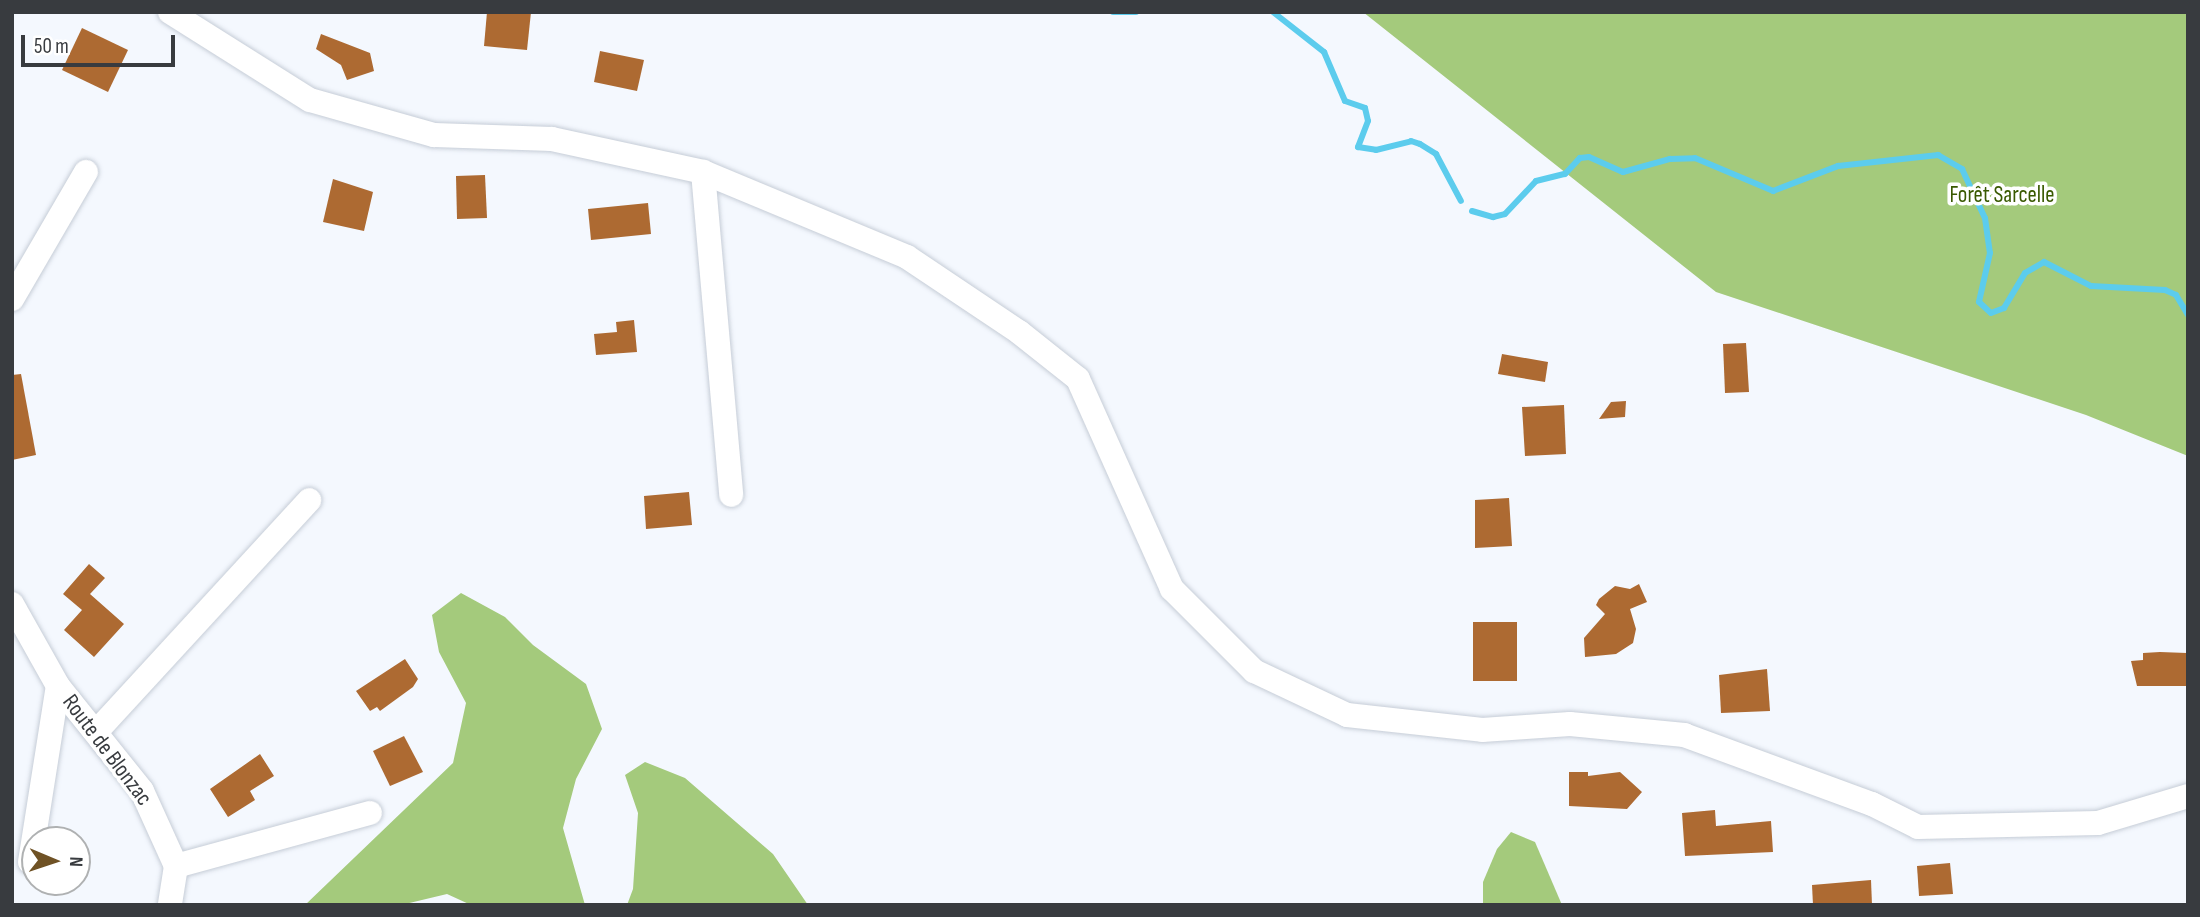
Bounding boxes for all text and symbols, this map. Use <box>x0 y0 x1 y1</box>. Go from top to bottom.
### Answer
scale bar <box>24 21 178 65</box>
text: 50 m <box>34 34 69 59</box>
park label: Forêt Sarcelle <box>1949 181 2055 209</box>
street label: Route de Blonzac <box>56 689 158 811</box>
north arrow <box>21 826 91 896</box>
text: N <box>64 856 87 867</box>

